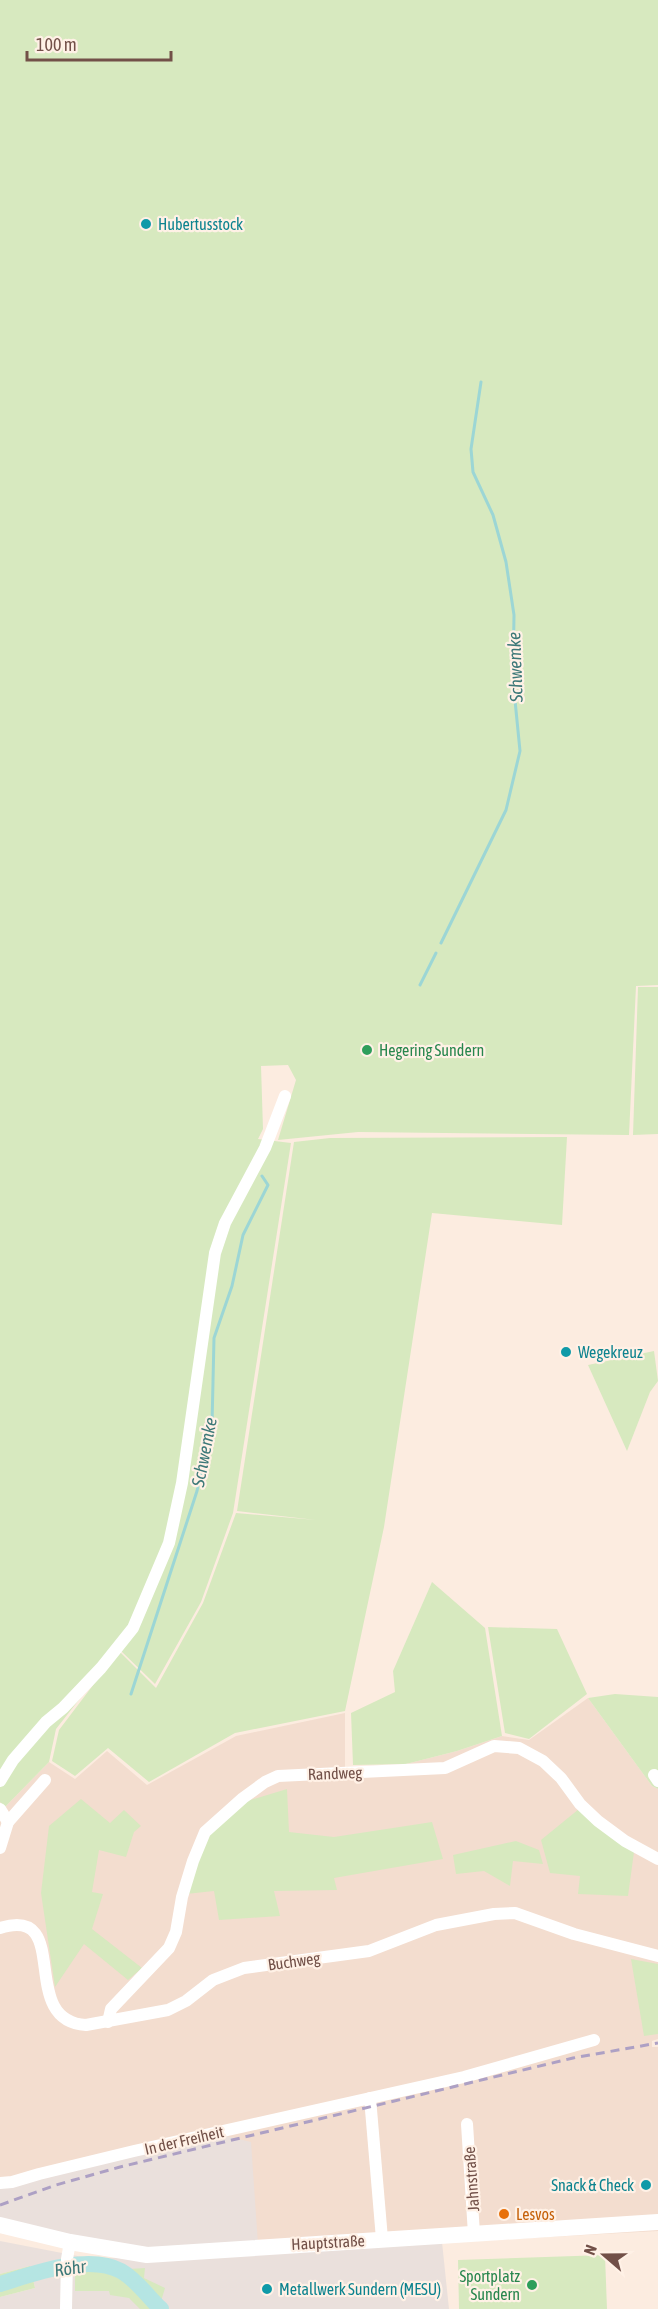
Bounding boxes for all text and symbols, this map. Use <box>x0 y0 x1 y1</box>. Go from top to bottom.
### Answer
scale bar <box>27 24 171 62</box>
text: 100 m <box>36 34 77 55</box>
place label: Hubertusstock <box>158 215 243 233</box>
marker: Hubertusstock <box>139 217 153 231</box>
water label: Schwemke <box>503 631 527 704</box>
place label: Hegering Sundern <box>379 1041 484 1060</box>
marker: Hegering Sundern <box>360 1043 374 1057</box>
place label: Wegekreuz <box>578 1343 643 1362</box>
marker: Wegekreuz <box>559 1345 573 1359</box>
water label: Schwemke <box>187 1415 221 1490</box>
street label: Randweg <box>308 1763 363 1784</box>
street label: Buchweg <box>267 1948 322 1975</box>
street label: In der Freiheit <box>143 2122 226 2158</box>
street label: Jahnstraße <box>460 2146 482 2212</box>
place label: Snack & Check <box>551 2176 634 2194</box>
marker: Snack & Check <box>639 2178 653 2192</box>
place label: Lesvos <box>516 2205 555 2223</box>
marker: Lesvos <box>497 2207 511 2221</box>
north arrow <box>574 2225 634 2285</box>
street label: Hauptstraße <box>291 2231 365 2254</box>
text: N <box>580 2242 600 2257</box>
water label: Röhr <box>53 2255 88 2281</box>
place label: Sportplatz Sundern <box>459 2267 520 2303</box>
marker: Sportplatz Sundern <box>525 2278 539 2292</box>
place label: Metallwerk Sundern (MESU) <box>279 2280 441 2299</box>
marker: Metallwerk Sundern (MESU) <box>260 2282 274 2296</box>

